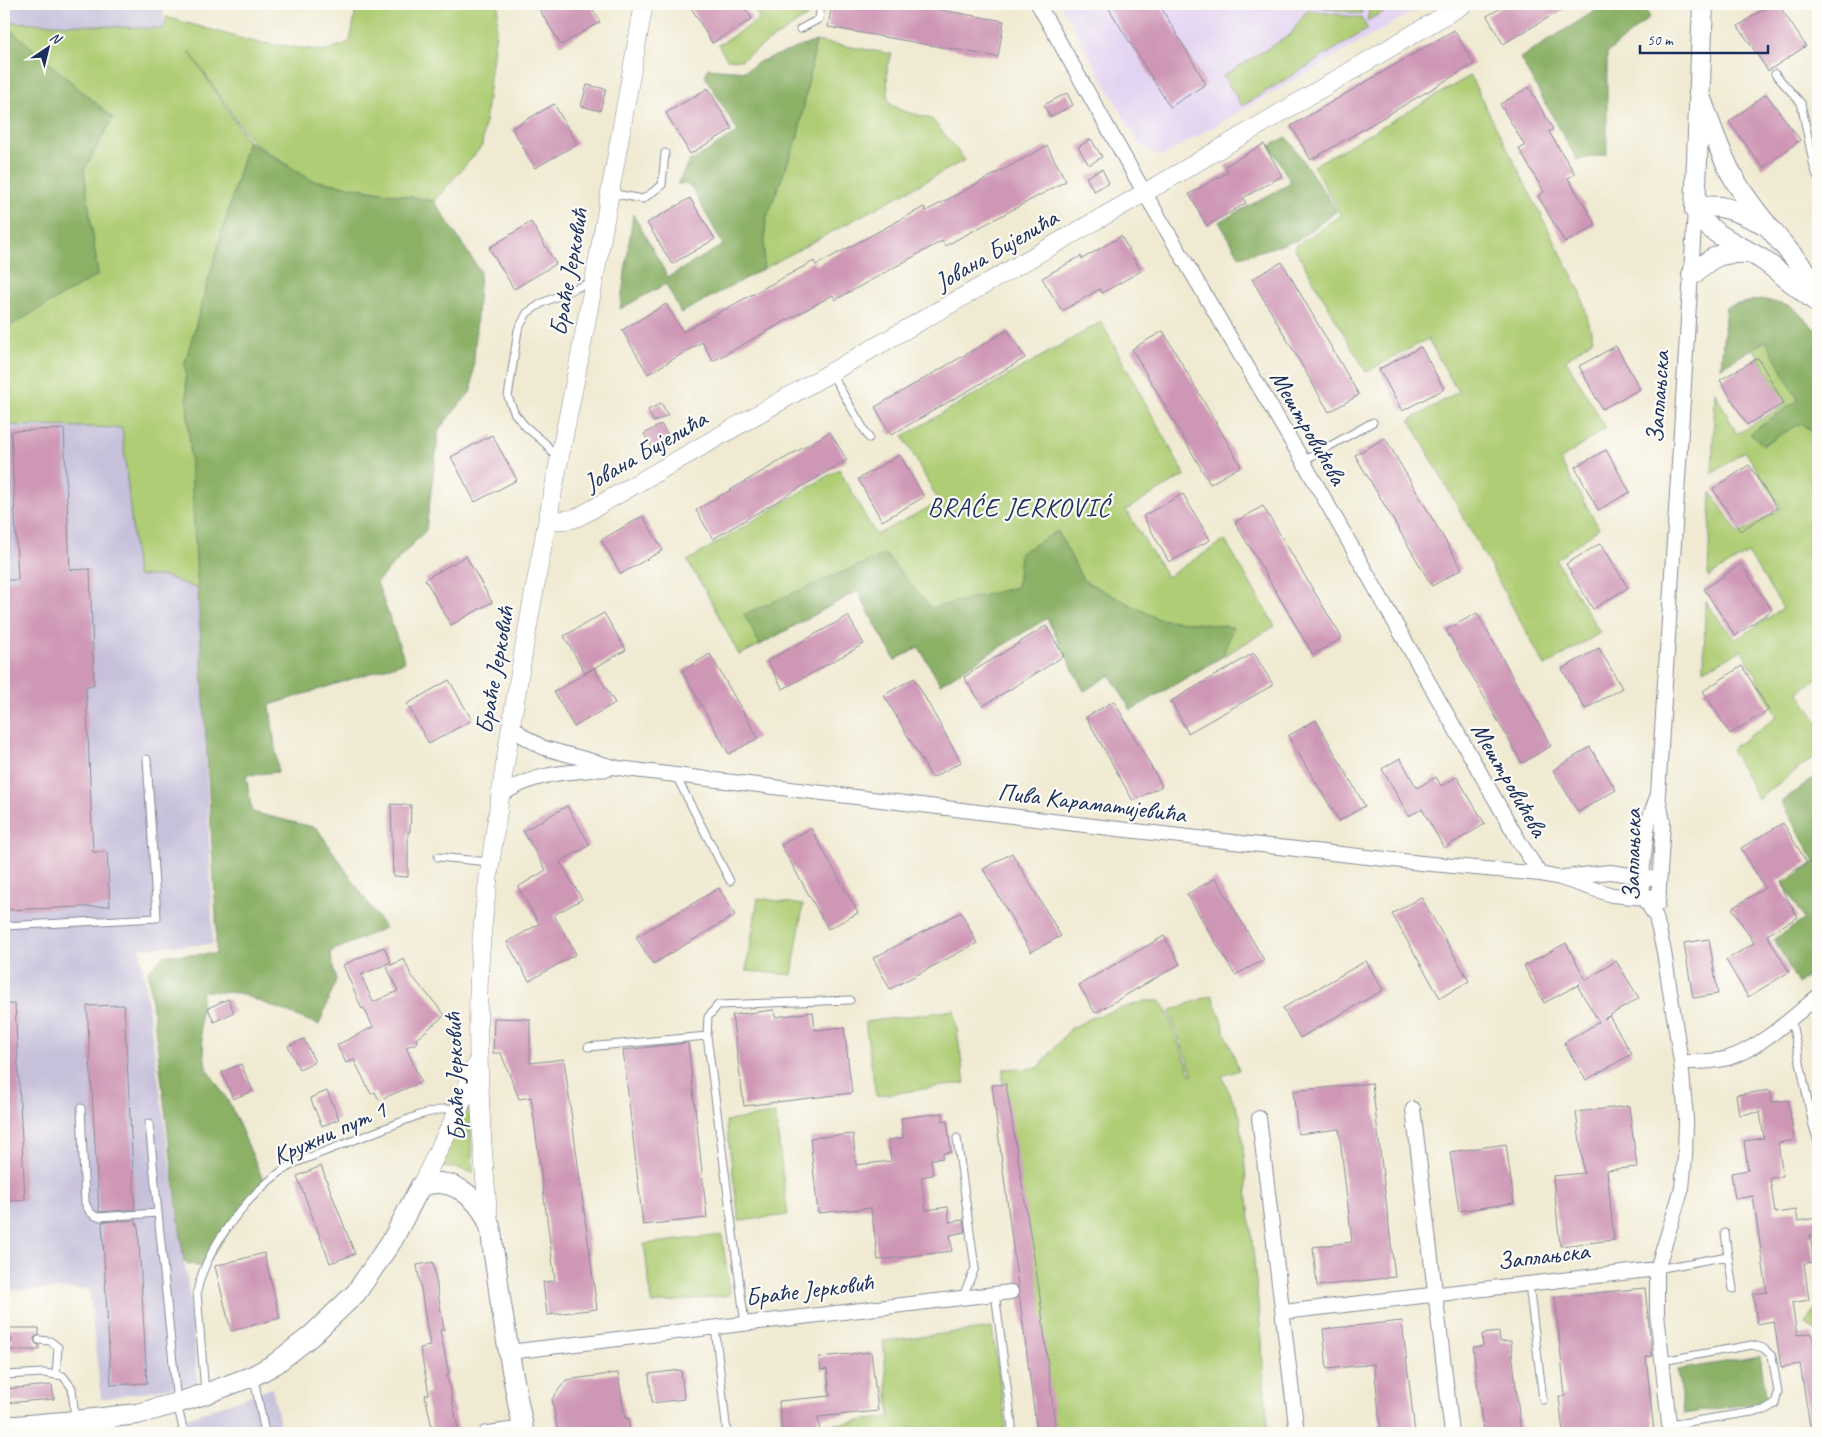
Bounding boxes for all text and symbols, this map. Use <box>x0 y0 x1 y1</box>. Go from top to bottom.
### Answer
north arrow <box>22 22 72 72</box>
scale bar <box>1640 22 1767 54</box>
text: N <box>47 28 66 49</box>
text: 50 m <box>1647 31 1674 50</box>
street label: Јована Бијелића <box>928 201 1065 298</box>
street label: Браће Јерковић <box>542 205 596 338</box>
street label: Заплањска <box>1639 348 1677 444</box>
street label: Мештровићева <box>1262 364 1355 492</box>
street label: Јована Бијелића <box>577 402 714 499</box>
district label: BRAĆE JERKOVIĆ <box>928 491 1113 524</box>
street label: Браће Јерковић <box>468 603 522 736</box>
street label: Мештровићева <box>1463 716 1556 844</box>
street label: Пива Караматијевића <box>996 776 1190 831</box>
street label: Заплањска <box>1615 806 1649 901</box>
street label: Браће Јерковић <box>437 1011 473 1142</box>
street label: Кружни пут 1 <box>268 1093 393 1172</box>
street label: Заплањска <box>1495 1234 1593 1278</box>
street label: Браће Јерковић <box>744 1266 876 1314</box>

